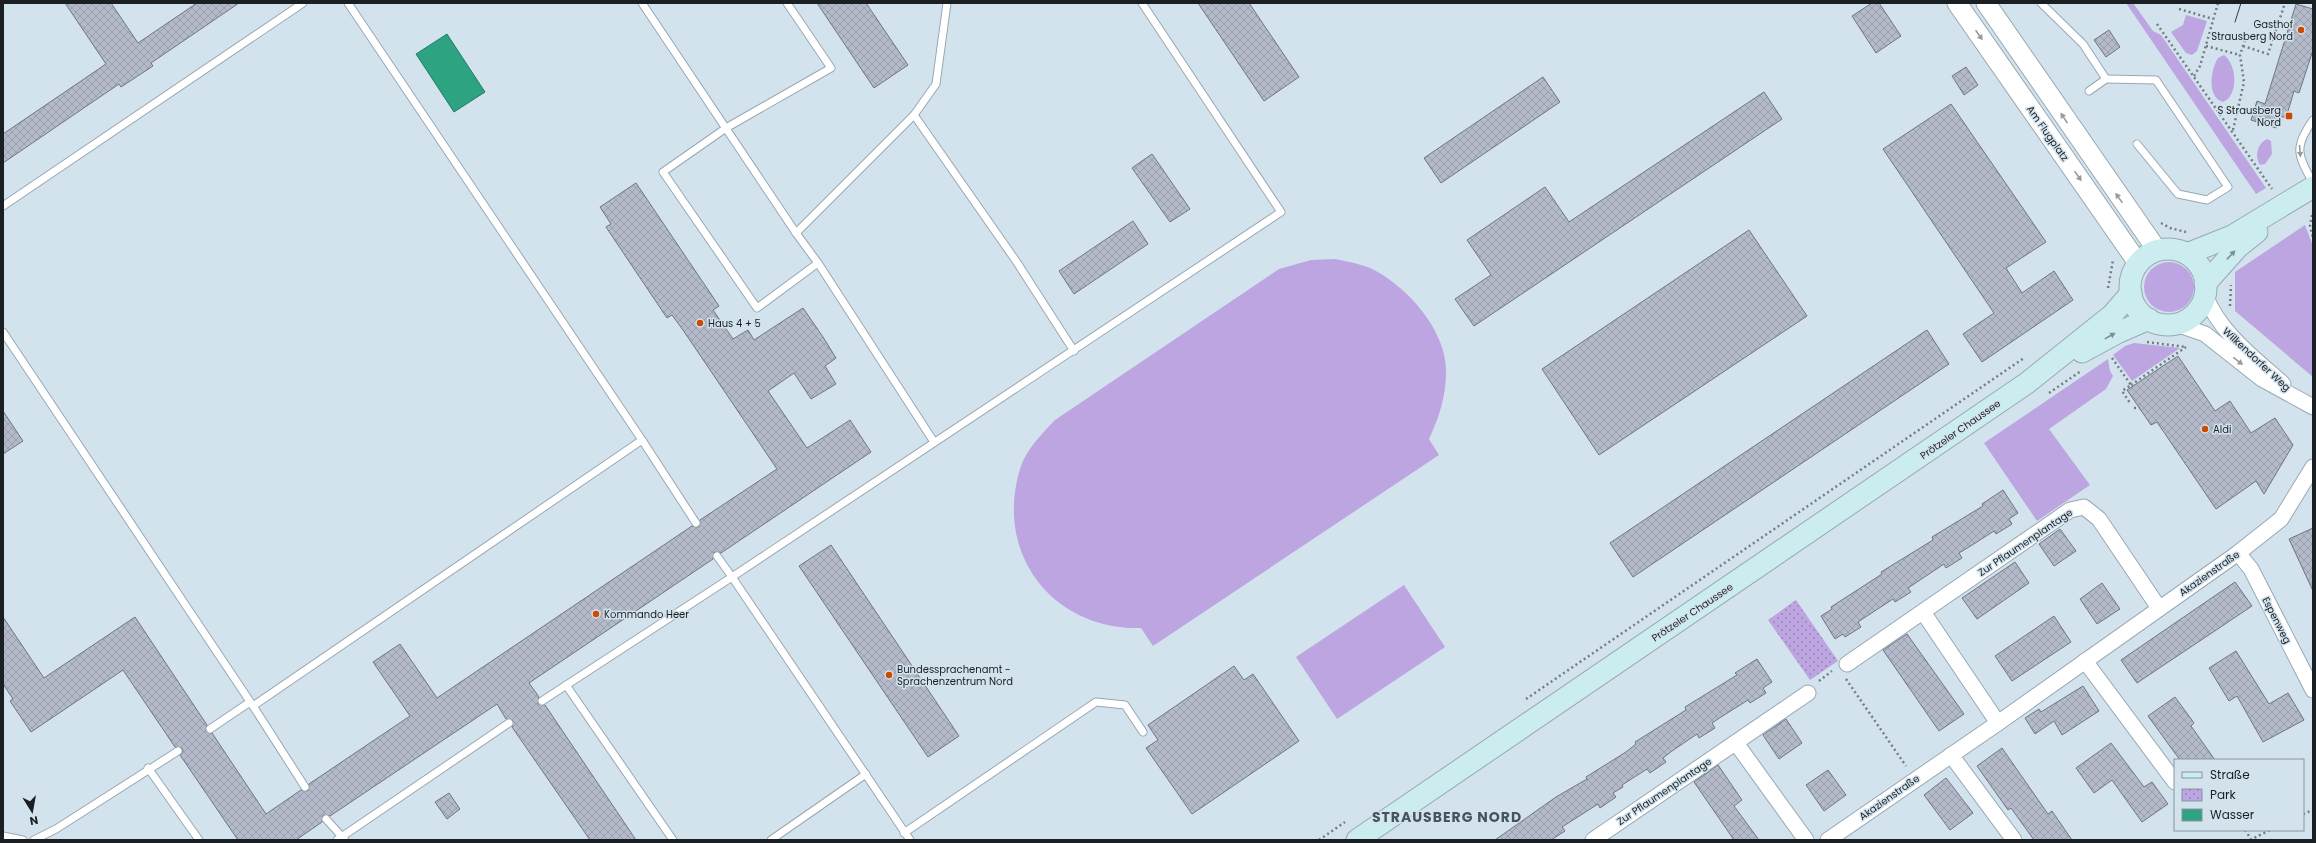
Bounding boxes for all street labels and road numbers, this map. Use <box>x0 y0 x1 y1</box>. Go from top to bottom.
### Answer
street label: Am Flugplatz <box>2023 103 2072 164</box>
street label: Wilkendorfer Weg <box>2219 324 2294 395</box>
street label: Prötzeler Chaussee <box>1917 396 2004 463</box>
street label: Zur Pflaumenplantage <box>1975 505 2076 580</box>
street label: Akazienstraße <box>2176 547 2243 600</box>
street label: Prötzeler Chaussee <box>1648 579 1736 645</box>
street label: Espenweg <box>2258 594 2295 646</box>
street label: Zur Pflaumenplantage <box>1614 754 1715 829</box>
street label: Akazienstraße <box>1856 771 1923 824</box>

